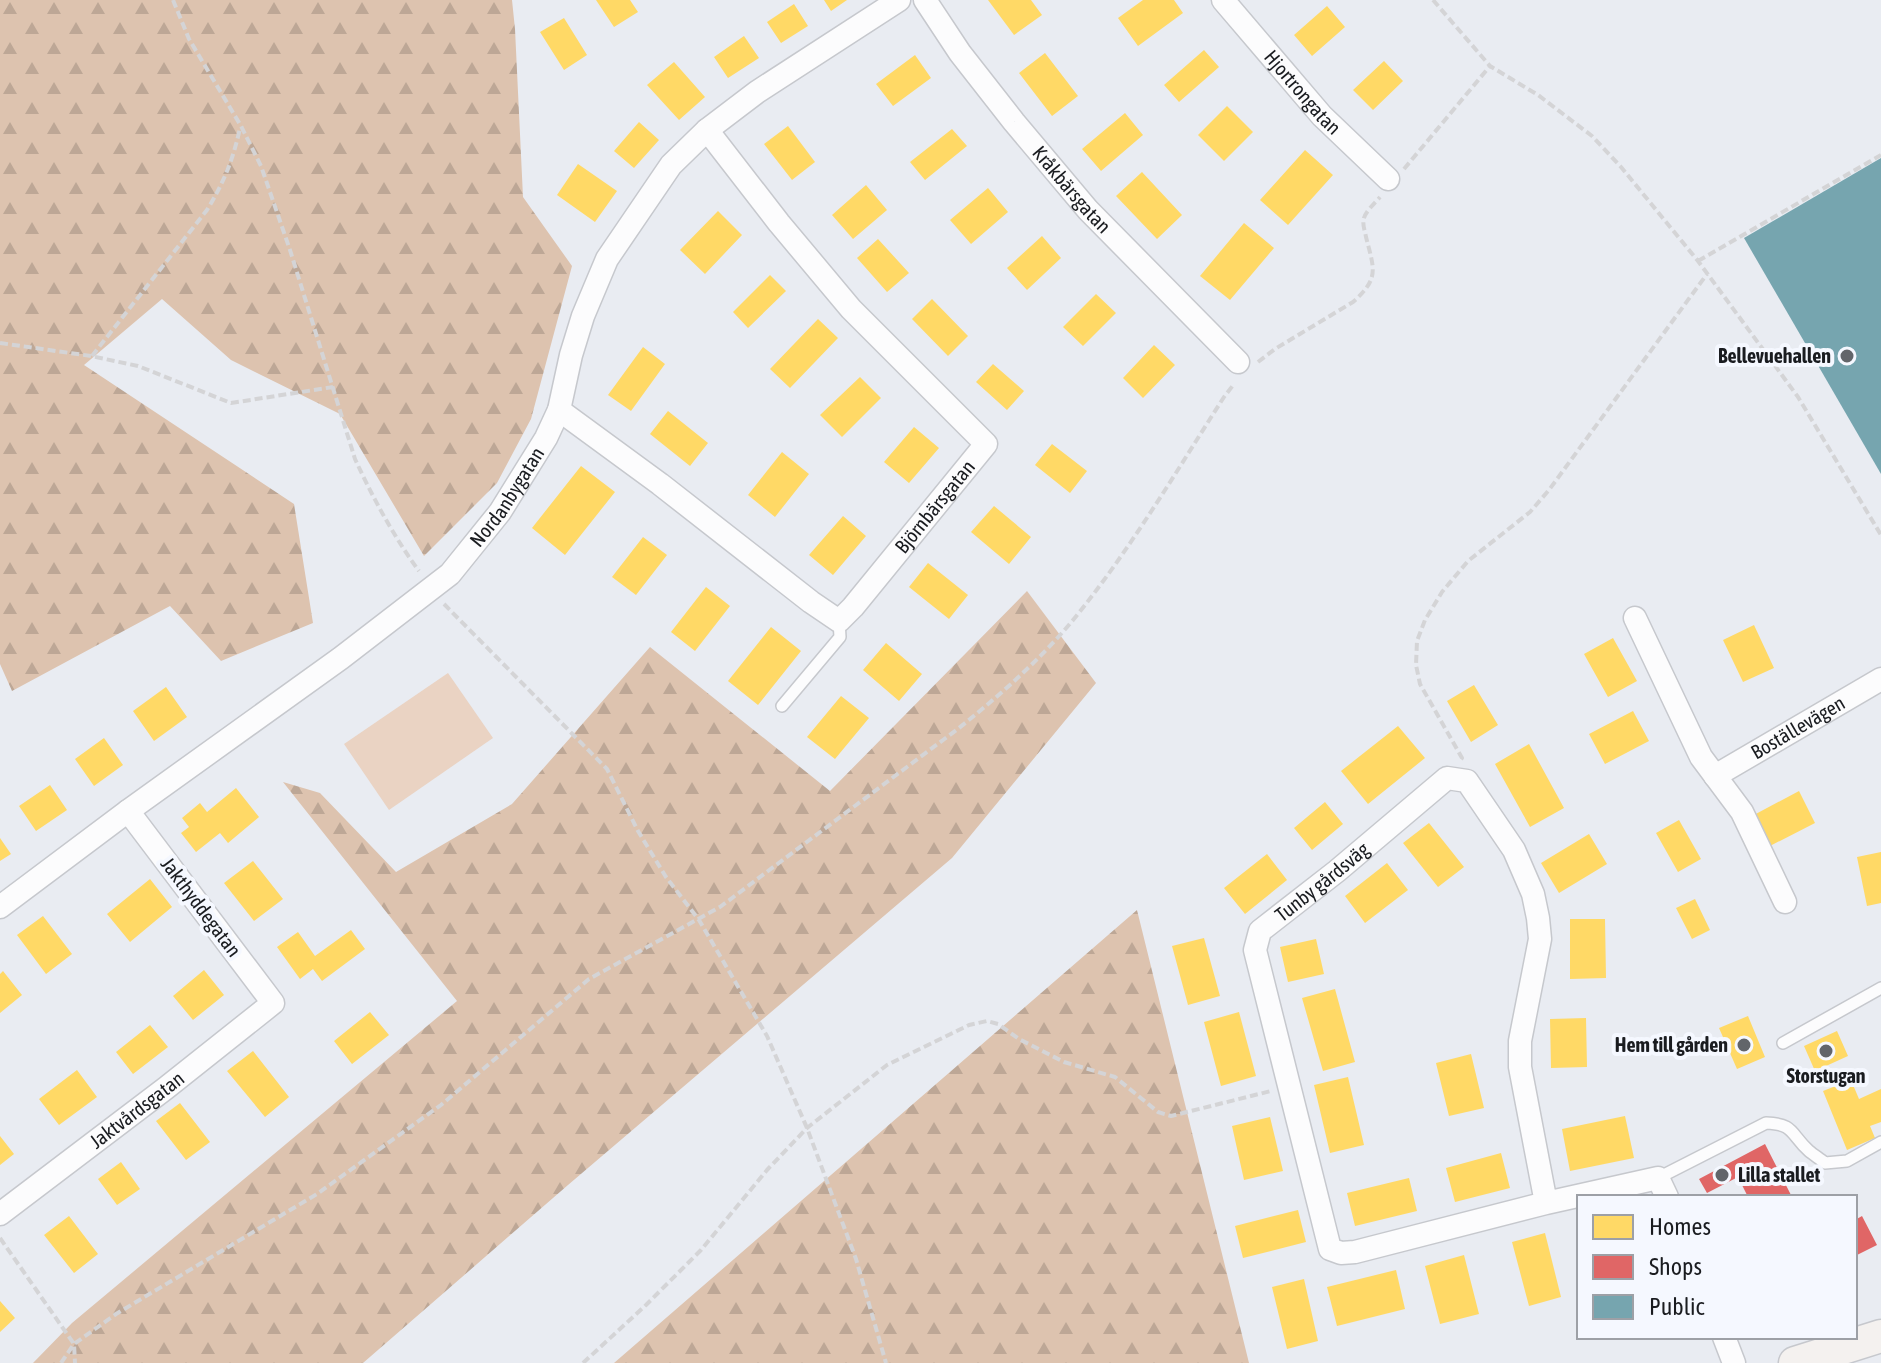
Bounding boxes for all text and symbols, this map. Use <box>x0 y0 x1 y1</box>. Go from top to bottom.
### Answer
street label: Hjortrongatan <box>1260 45 1346 139</box>
street label: Kråkbärsgatan <box>1028 141 1116 237</box>
place label: Bellevuehallen <box>1718 344 1831 367</box>
marker: Bellevuehallen <box>1838 347 1856 365</box>
street label: Nordanbygatan <box>465 443 549 551</box>
street label: Björnbärsgatan <box>890 455 979 557</box>
street label: Boställevägen <box>1747 691 1849 763</box>
street label: Tunby gårdsväg <box>1270 837 1374 926</box>
street label: Jakthyddegatan <box>157 853 246 961</box>
place label: Hem till gården <box>1615 1033 1728 1056</box>
marker: Hem till gården <box>1735 1036 1753 1054</box>
marker: Storstugan <box>1817 1042 1835 1060</box>
place label: Storstugan <box>1787 1064 1865 1087</box>
street label: Jaktvårdsgatan <box>85 1066 188 1153</box>
place label: Lilla stallet <box>1738 1163 1821 1186</box>
marker: Lilla stallet <box>1713 1166 1731 1184</box>
legend <box>1577 1195 1857 1339</box>
text: Homes <box>1649 1213 1711 1240</box>
text: Shops <box>1649 1253 1702 1280</box>
text: Public <box>1649 1293 1705 1320</box>

